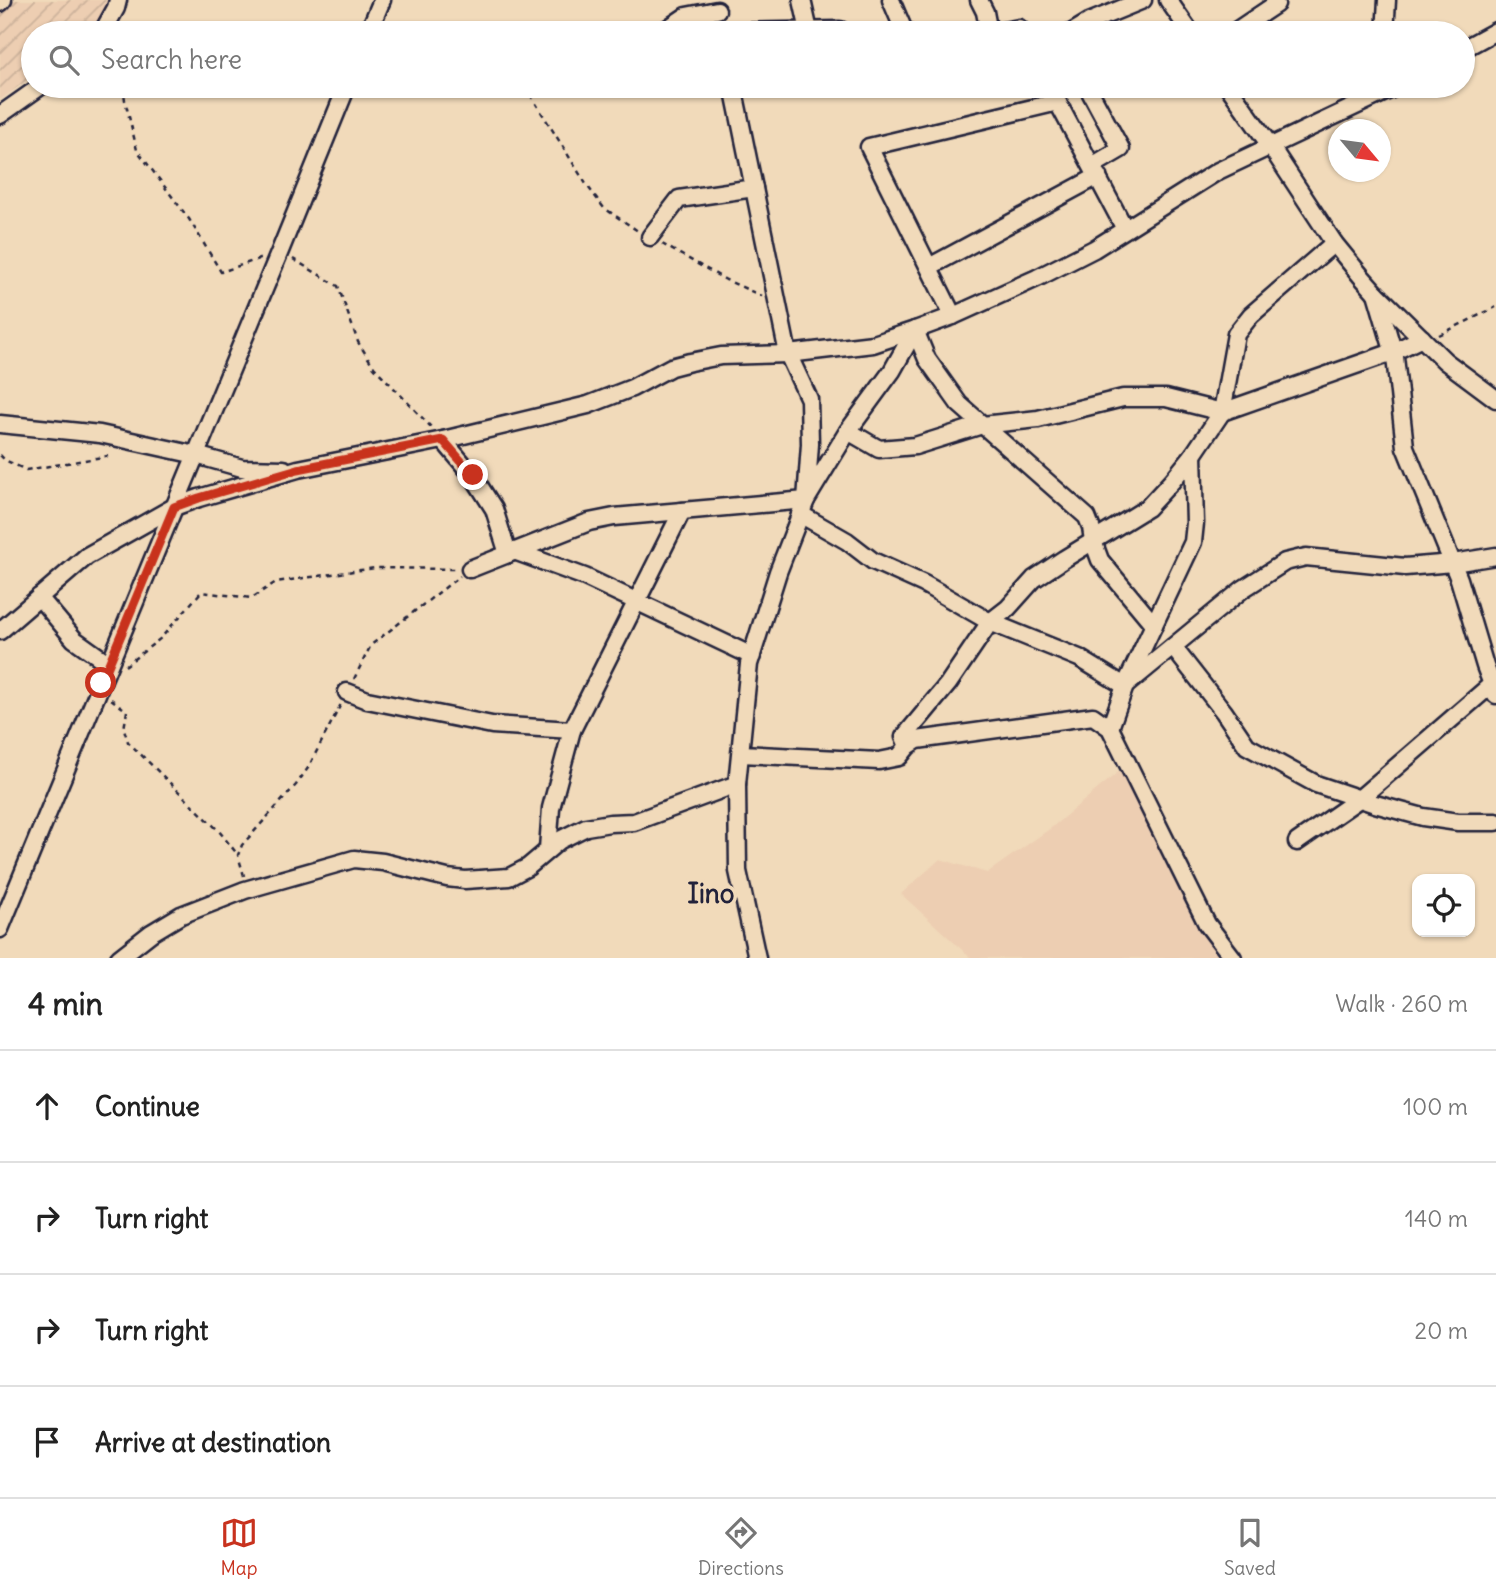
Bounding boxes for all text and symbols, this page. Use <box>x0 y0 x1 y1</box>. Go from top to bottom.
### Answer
search box <box>21 21 1475 98</box>
icon: search <box>45 41 83 79</box>
text: Search here <box>101 43 242 76</box>
north arrow <box>1328 119 1391 182</box>
route end <box>457 459 488 490</box>
route start <box>85 667 116 698</box>
map controls <box>1412 874 1475 937</box>
button: locate <box>1412 874 1475 937</box>
district label: Iino <box>688 877 734 910</box>
text: 4 min <box>28 985 103 1023</box>
text: Walk · 260 m <box>1335 989 1468 1018</box>
icon: ahead <box>28 1087 66 1125</box>
text: Continue <box>95 1090 200 1123</box>
text: 100 m <box>1403 1092 1468 1121</box>
icon: right <box>28 1199 66 1237</box>
text: Turn right <box>95 1202 208 1235</box>
text: 140 m <box>1405 1204 1468 1233</box>
icon: right <box>28 1311 66 1349</box>
text: Turn right <box>95 1314 208 1347</box>
text: 20 m <box>1415 1316 1468 1345</box>
icon: arrive <box>28 1423 66 1461</box>
text: Arrive at destination <box>95 1426 331 1459</box>
tab: Map <box>220 1514 258 1580</box>
tab: Directions <box>698 1514 784 1580</box>
tab: Saved <box>1224 1514 1276 1580</box>

